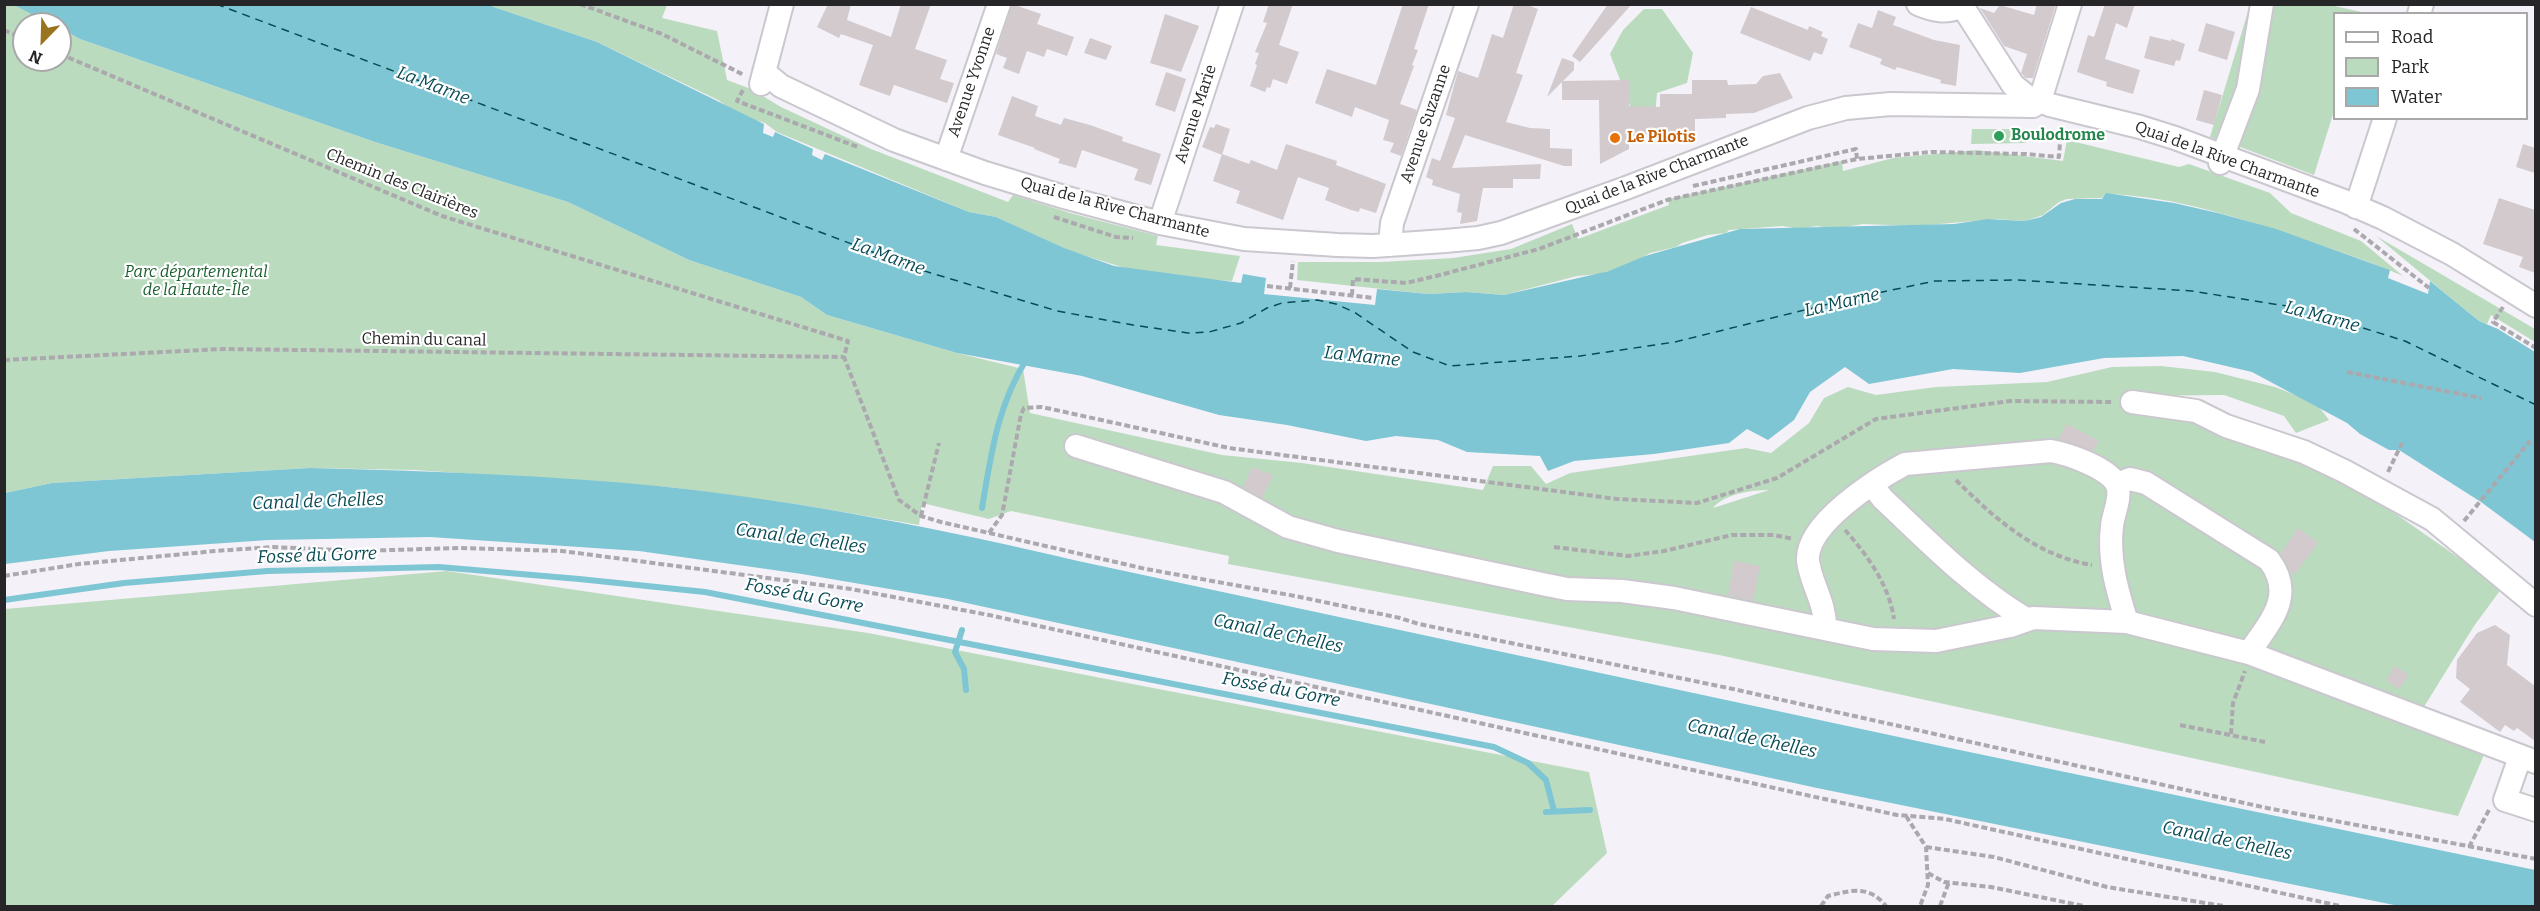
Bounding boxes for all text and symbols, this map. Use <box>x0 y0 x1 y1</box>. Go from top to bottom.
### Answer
north arrow <box>12 12 72 72</box>
legend <box>2333 12 2528 120</box>
street label: Avenue Yvonne <box>944 24 1000 140</box>
text: Road <box>2391 26 2433 48</box>
text: N <box>26 46 45 68</box>
text: Park <box>2391 56 2429 78</box>
water label: La Marne <box>393 62 473 110</box>
street label: Avenue Marie <box>1171 62 1221 166</box>
street label: Avenue Suzanne <box>1397 62 1455 186</box>
text: Water <box>2391 86 2442 108</box>
street label: Quai de la Rive Charmante <box>2132 118 2322 202</box>
place label: Boulodrome <box>2011 126 2105 146</box>
place label: Le Pilotis <box>1627 128 1696 148</box>
marker: Boulodrome <box>1992 129 2006 143</box>
street label: Quai de la Rive Charmante <box>1562 131 1752 219</box>
marker: Le Pilotis <box>1608 131 1622 145</box>
street label: Chemin des Clairières <box>323 145 481 223</box>
street label: Quai de la Rive Charmante <box>1018 173 1212 243</box>
water label: La Marne <box>848 234 928 280</box>
park label: Parc départemental de la Haute-Île <box>125 263 267 301</box>
water label: La Marne <box>1802 284 1882 322</box>
water label: La Marne <box>2282 297 2362 337</box>
street label: Chemin du canal <box>362 329 486 351</box>
water label: La Marne <box>1323 342 1401 372</box>
water label: Canal de Chelles <box>252 489 384 515</box>
water label: Canal de Chelles <box>734 519 868 559</box>
water label: Fossé du Gorre <box>257 543 377 569</box>
water label: Fossé du Gorre <box>743 574 865 618</box>
water label: Canal de Chelles <box>1211 610 1345 658</box>
water label: Fossé du Gorre <box>1220 668 1342 712</box>
water label: Canal de Chelles <box>1685 715 1819 763</box>
water label: Canal de Chelles <box>2160 817 2294 865</box>

